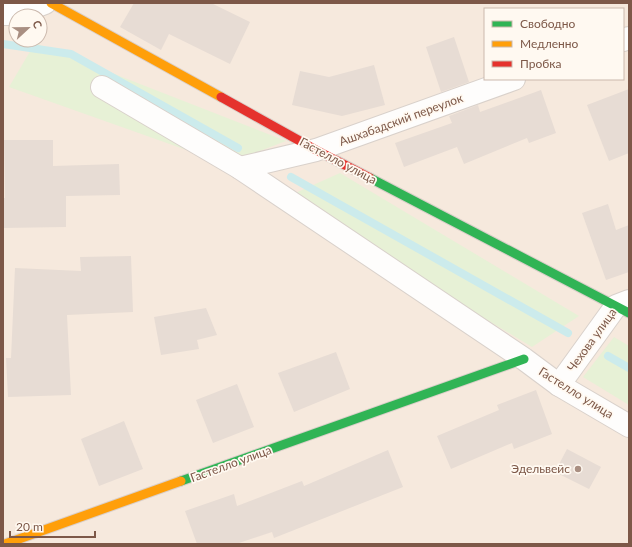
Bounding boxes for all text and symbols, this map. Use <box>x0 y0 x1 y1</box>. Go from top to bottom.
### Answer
north arrow <box>8 8 48 48</box>
legend <box>484 8 624 80</box>
text: Свободно <box>520 16 576 31</box>
text: С <box>30 18 45 31</box>
text: Медленно <box>520 36 579 51</box>
text: Пробка <box>520 56 561 71</box>
street label: Ашхабадский переулок <box>337 90 466 149</box>
street label: Гастелло улица <box>297 134 379 187</box>
street label: Чехова улица <box>564 305 620 374</box>
street label: Гастелло улица <box>536 364 616 422</box>
street label: Гастелло улица <box>188 442 273 485</box>
place label: Эдельвейс <box>511 461 570 476</box>
marker: Эдельвейс <box>573 464 583 474</box>
scale bar <box>10 513 95 539</box>
text: 20 m <box>16 519 43 534</box>

